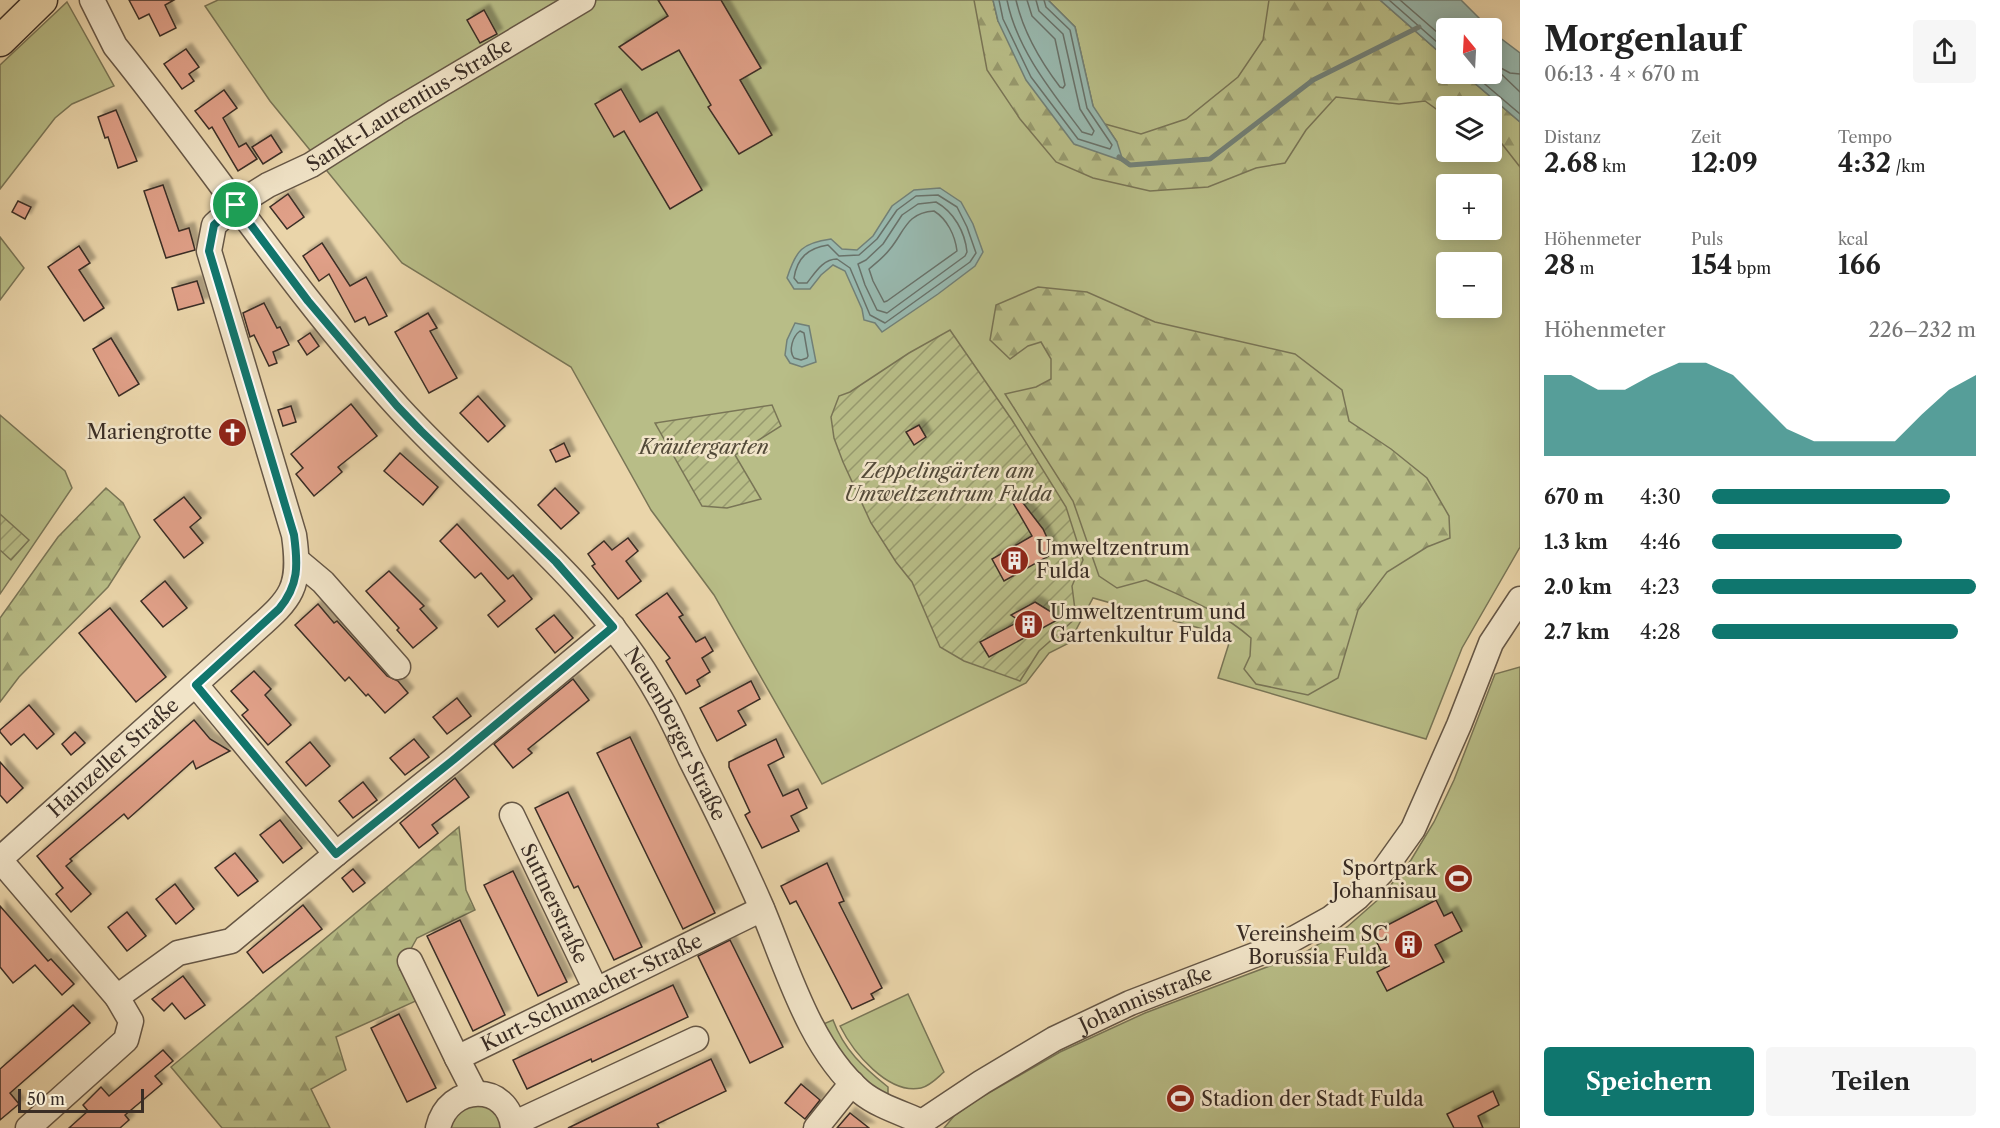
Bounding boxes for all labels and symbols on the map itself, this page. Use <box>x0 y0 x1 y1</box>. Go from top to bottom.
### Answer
north arrow <box>1436 18 1502 84</box>
street label: Sankt-Laurentius-Straße <box>302 33 517 177</box>
pin <box>210 179 261 230</box>
church icon: Mariengrotte <box>217 416 249 448</box>
place label: Mariengrotte <box>87 420 212 444</box>
park label: Kräutergarten <box>637 435 769 459</box>
park label: Zeppelingärten am Umweltzentrum Fulda <box>844 459 1052 506</box>
place label: Umweltzentrum Fulda <box>1036 536 1190 583</box>
building icon: Umweltzentrum Fulda <box>999 544 1031 576</box>
place label: Umweltzentrum und Gartenkultur Fulda <box>1050 600 1246 647</box>
building icon: Umweltzentrum und Gartenkultur Fulda <box>1013 608 1045 640</box>
street label: Neuenberger Straße <box>619 642 731 824</box>
street label: Hainzeller Straße <box>43 693 183 822</box>
street label: Suttnerstraße <box>515 839 593 967</box>
place label: Sportpark Johannisau <box>1329 856 1438 903</box>
sports icon: Sportpark Johannisau <box>1442 863 1474 895</box>
place label: Vereinsheim SC Borussia Fulda <box>1235 922 1388 969</box>
street label: Kurt-Schumacher-Straße <box>477 928 706 1056</box>
building icon: Vereinsheim SC Borussia Fulda <box>1393 929 1425 961</box>
street label: Johannisstraße <box>1072 961 1215 1039</box>
sports icon: Stadion der Stadt Fulda <box>1164 1083 1196 1115</box>
scale bar <box>18 1086 144 1114</box>
place label: Stadion der Stadt Fulda <box>1201 1087 1424 1111</box>

